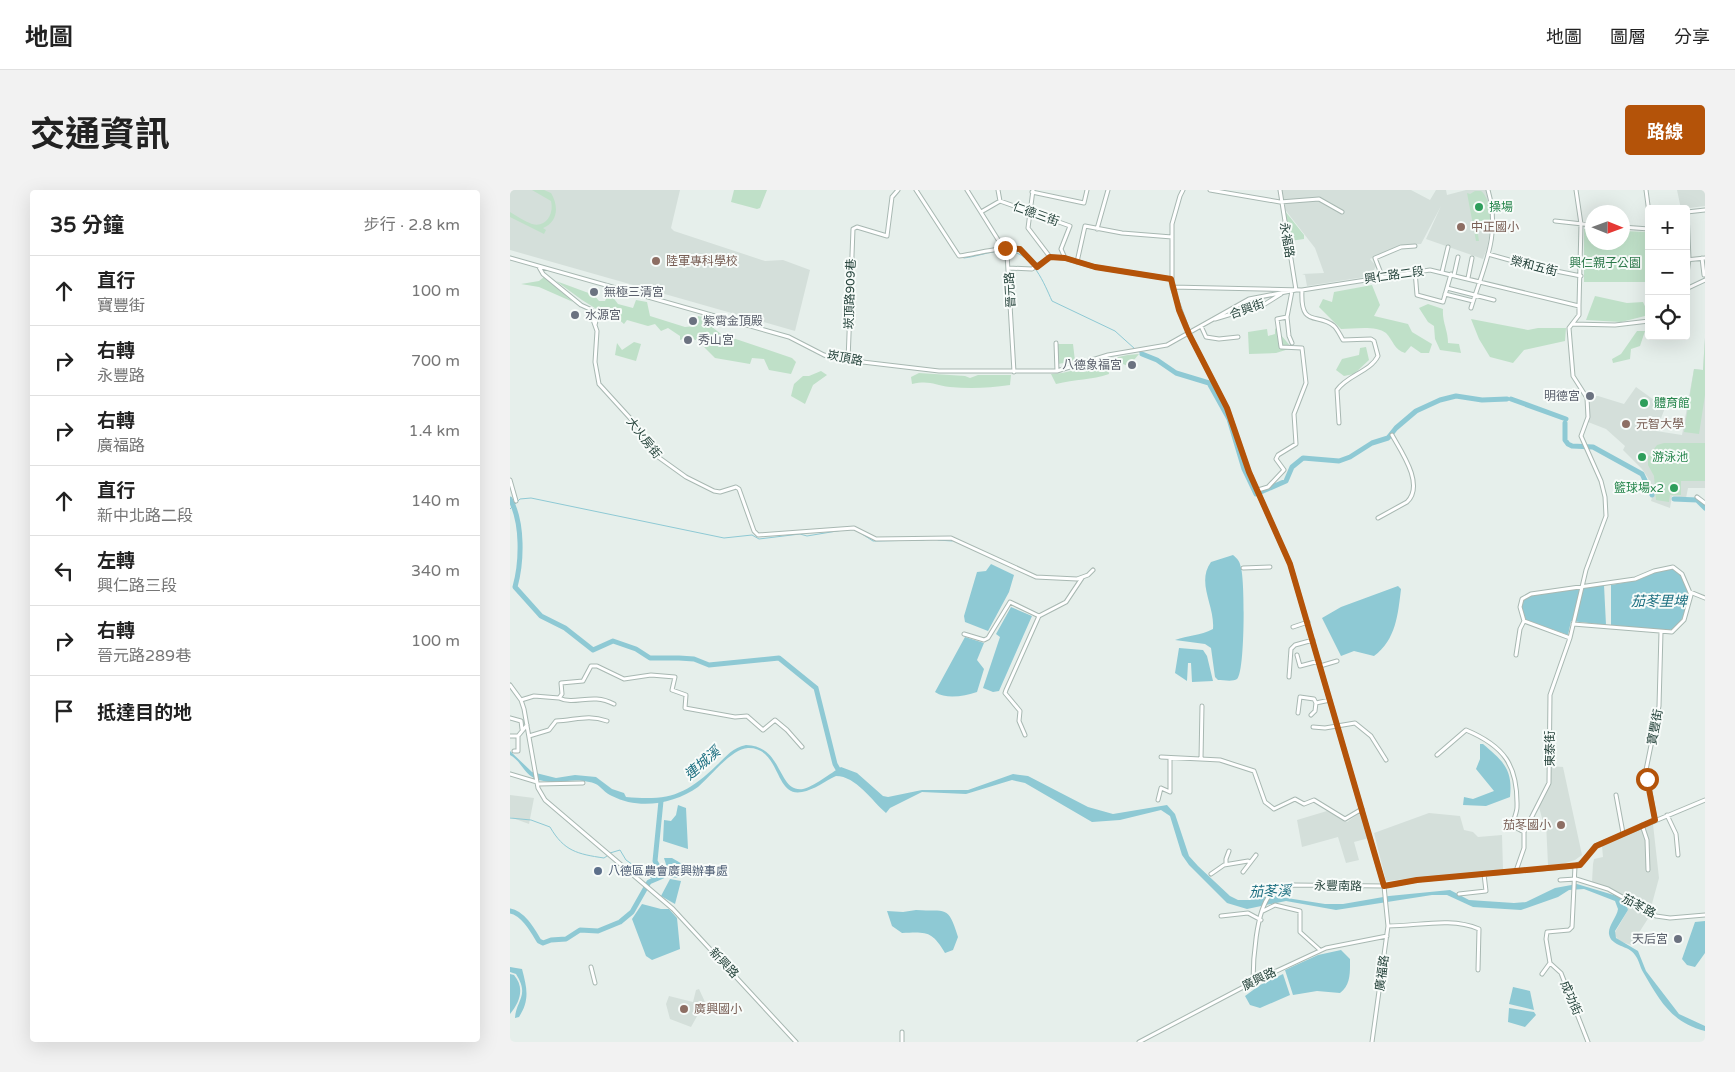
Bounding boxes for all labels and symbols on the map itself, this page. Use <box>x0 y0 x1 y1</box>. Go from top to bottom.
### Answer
street label: 仁德三街 <box>1011 199 1061 229</box>
place label: 操場 <box>1489 200 1513 214</box>
marker: 操場 <box>1473 201 1485 213</box>
north arrow <box>1585 205 1630 250</box>
place label: 中正國小 <box>1471 220 1519 234</box>
street label: 永福路 <box>1277 221 1297 259</box>
marker: 中正國小 <box>1455 221 1467 233</box>
route end <box>994 237 1017 260</box>
street label: 榮和五街 <box>1509 253 1559 279</box>
place label: 陸軍專科學校 <box>666 254 738 268</box>
marker: 陸軍專科學校 <box>650 255 662 267</box>
park label: 興仁親子公園 <box>1569 256 1641 270</box>
street label: 崁頂路909巷 <box>842 258 858 330</box>
street label: 興仁路二段 <box>1363 264 1425 286</box>
street label: 晉元路 <box>1002 272 1018 308</box>
place label: 無極三清宮 <box>604 285 664 299</box>
marker: 無極三清宮 <box>588 286 600 298</box>
street label: 合興街 <box>1228 297 1266 321</box>
place label: 水源宮 <box>585 308 621 322</box>
marker: 水源宮 <box>569 309 581 321</box>
place label: 紫霄金頂殿 <box>703 314 763 328</box>
marker: 紫霄金頂殿 <box>687 315 699 327</box>
place label: 秀山宮 <box>698 333 734 347</box>
marker: 秀山宮 <box>682 334 694 346</box>
street label: 崁頂路 <box>826 348 864 368</box>
place label: 八德象福宮 <box>1062 358 1122 372</box>
marker: 八德象福宮 <box>1126 359 1138 371</box>
place label: 明德宮 <box>1544 389 1580 403</box>
marker: 明德宮 <box>1584 390 1596 402</box>
place label: 體育館 <box>1654 396 1690 410</box>
marker: 體育館 <box>1638 397 1650 409</box>
street label: 大火房街 <box>624 415 664 461</box>
place label: 元智大學 <box>1636 417 1684 431</box>
marker: 元智大學 <box>1620 418 1632 430</box>
place label: 游泳池 <box>1652 450 1688 464</box>
marker: 游泳池 <box>1636 451 1648 463</box>
place label: 籃球場x2 <box>1614 481 1664 495</box>
marker: 籃球場x2 <box>1668 482 1680 494</box>
water label: 茄苳里埤 <box>1631 593 1689 610</box>
street label: 寶豐街 <box>1645 708 1665 746</box>
street label: 東泰街 <box>1543 731 1557 767</box>
water label: 連城溪 <box>681 742 725 784</box>
route start <box>1636 768 1659 791</box>
place label: 茄苳國小 <box>1503 818 1551 832</box>
marker: 茄苳國小 <box>1555 819 1567 831</box>
place label: 八德區農會廣興辦事處 <box>608 864 728 878</box>
marker: 八德區農會廣興辦事處 <box>592 865 604 877</box>
street label: 永豐南路 <box>1314 879 1362 893</box>
water label: 茄苳溪 <box>1249 882 1293 901</box>
street label: 茄苳路 <box>1620 891 1658 921</box>
place label: 天后宮 <box>1632 932 1668 946</box>
marker: 天后宮 <box>1672 933 1684 945</box>
street label: 新興路 <box>707 945 741 981</box>
street label: 廣福路 <box>1373 954 1391 992</box>
street label: 廣興路 <box>1240 965 1278 993</box>
street label: 成功街 <box>1558 979 1584 1017</box>
place label: 廣興國小 <box>694 1002 742 1016</box>
marker: 廣興國小 <box>678 1003 690 1015</box>

